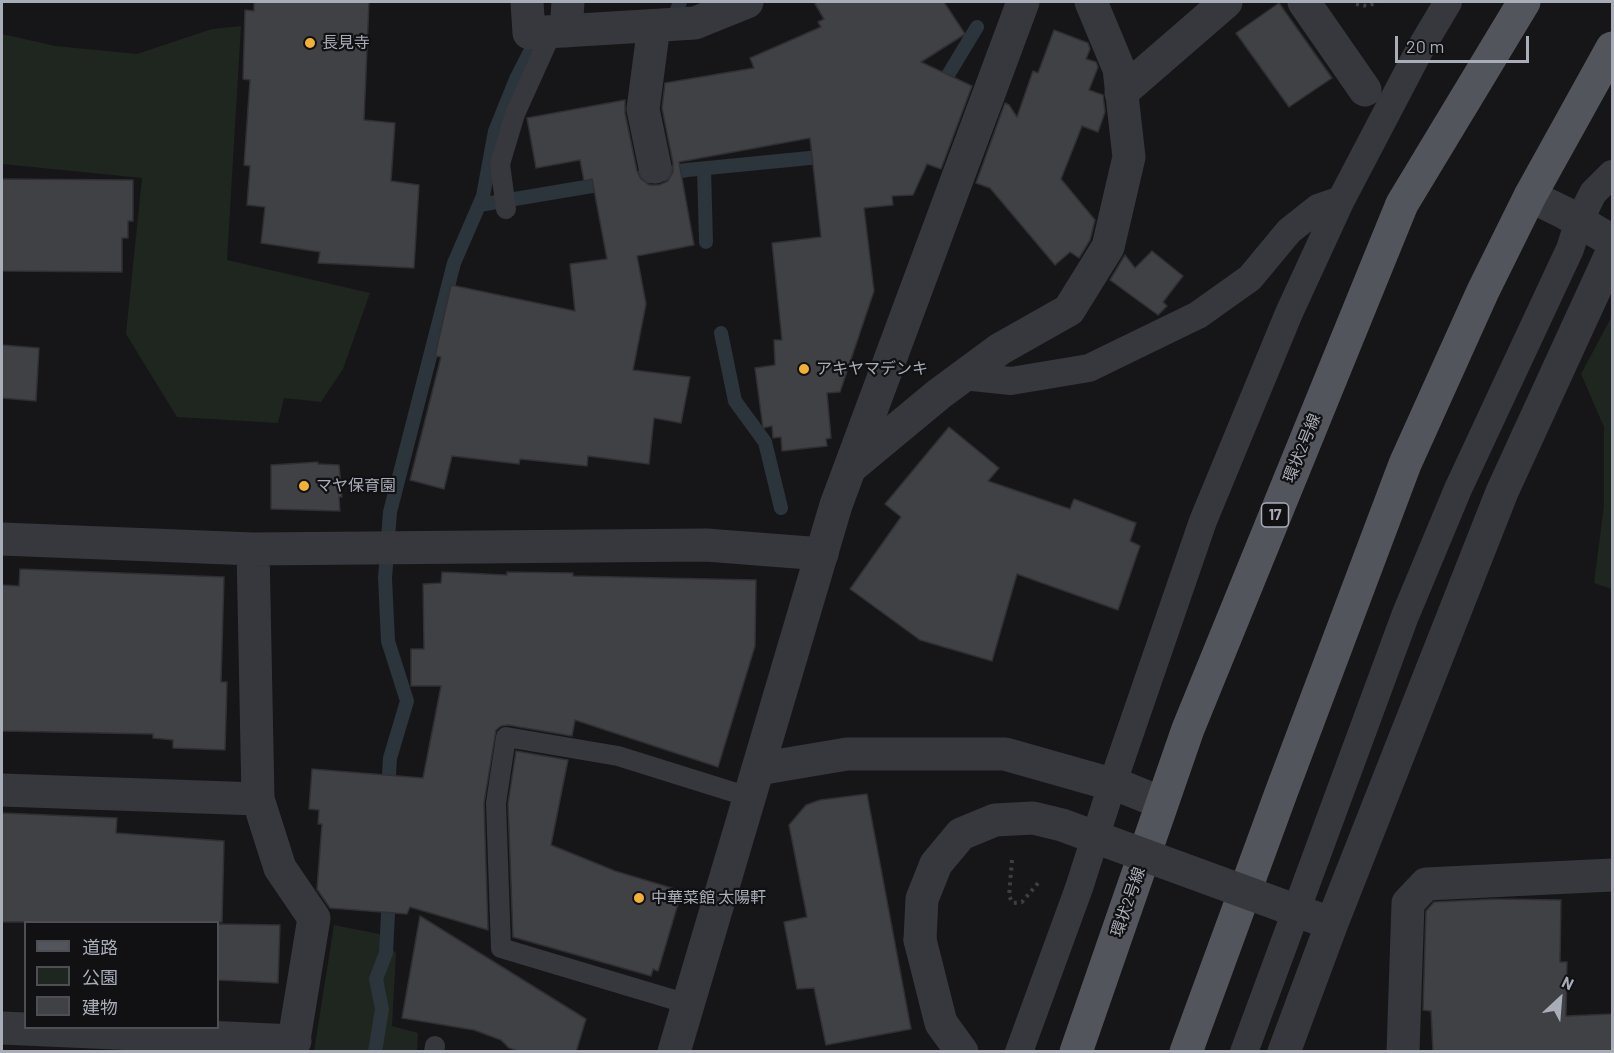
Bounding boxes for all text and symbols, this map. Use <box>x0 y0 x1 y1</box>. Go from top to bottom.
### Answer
scale bar <box>1398 24 1532 62</box>
place label: 長見寺 <box>322 33 370 53</box>
text: 20 m <box>1406 35 1444 57</box>
marker: 長見寺 <box>303 36 317 50</box>
place label: アキヤマデンキ <box>816 359 928 379</box>
marker: アキヤマデンキ <box>797 362 811 376</box>
street label: 環状2号線 <box>1280 411 1324 485</box>
place label: マヤ保育園 <box>316 476 396 496</box>
marker: マヤ保育園 <box>297 479 311 493</box>
road number: 17 <box>1262 503 1288 527</box>
street label: 環状2号線 <box>1107 865 1149 939</box>
place label: 中華菜館 太陽軒 <box>651 888 766 908</box>
marker: 中華菜館 太陽軒 <box>632 891 646 905</box>
legend <box>24 921 219 1029</box>
text: 道路 <box>82 936 118 958</box>
text: 公園 <box>82 966 118 988</box>
north arrow <box>1530 969 1590 1029</box>
text: N <box>1559 971 1577 993</box>
text: 建物 <box>82 996 118 1018</box>

